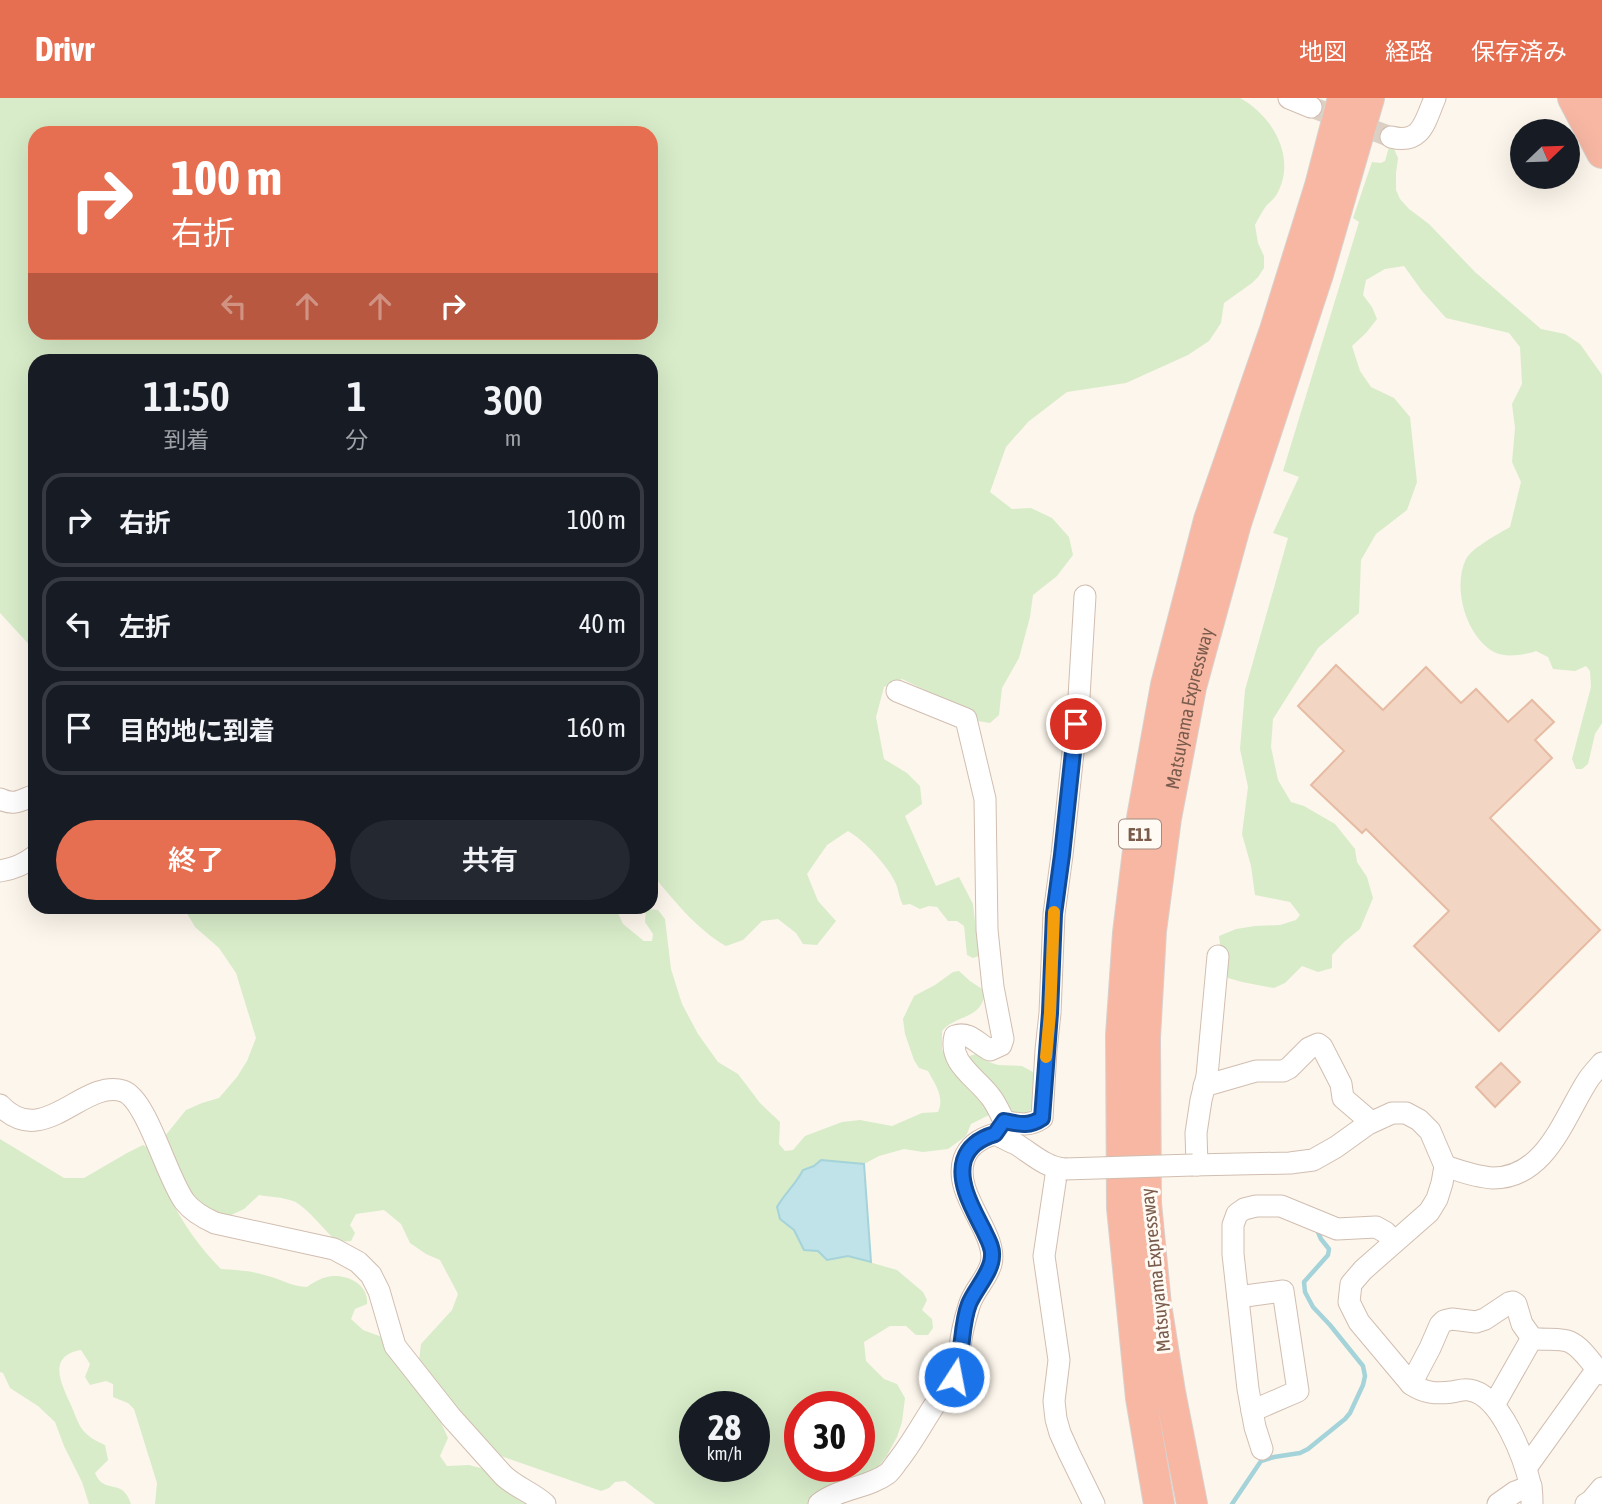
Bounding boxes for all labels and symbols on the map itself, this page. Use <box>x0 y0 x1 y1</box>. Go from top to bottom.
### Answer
north arrow <box>1510 119 1580 189</box>
street label: Matsuyama Expressway <box>1161 625 1218 791</box>
pin <box>1046 694 1106 754</box>
road number: E11 <box>1119 820 1161 848</box>
street label: Matsuyama Expressway <box>1135 1187 1175 1353</box>
position arrow <box>917 1340 991 1414</box>
speed limit sign: 30 <box>784 1391 875 1482</box>

